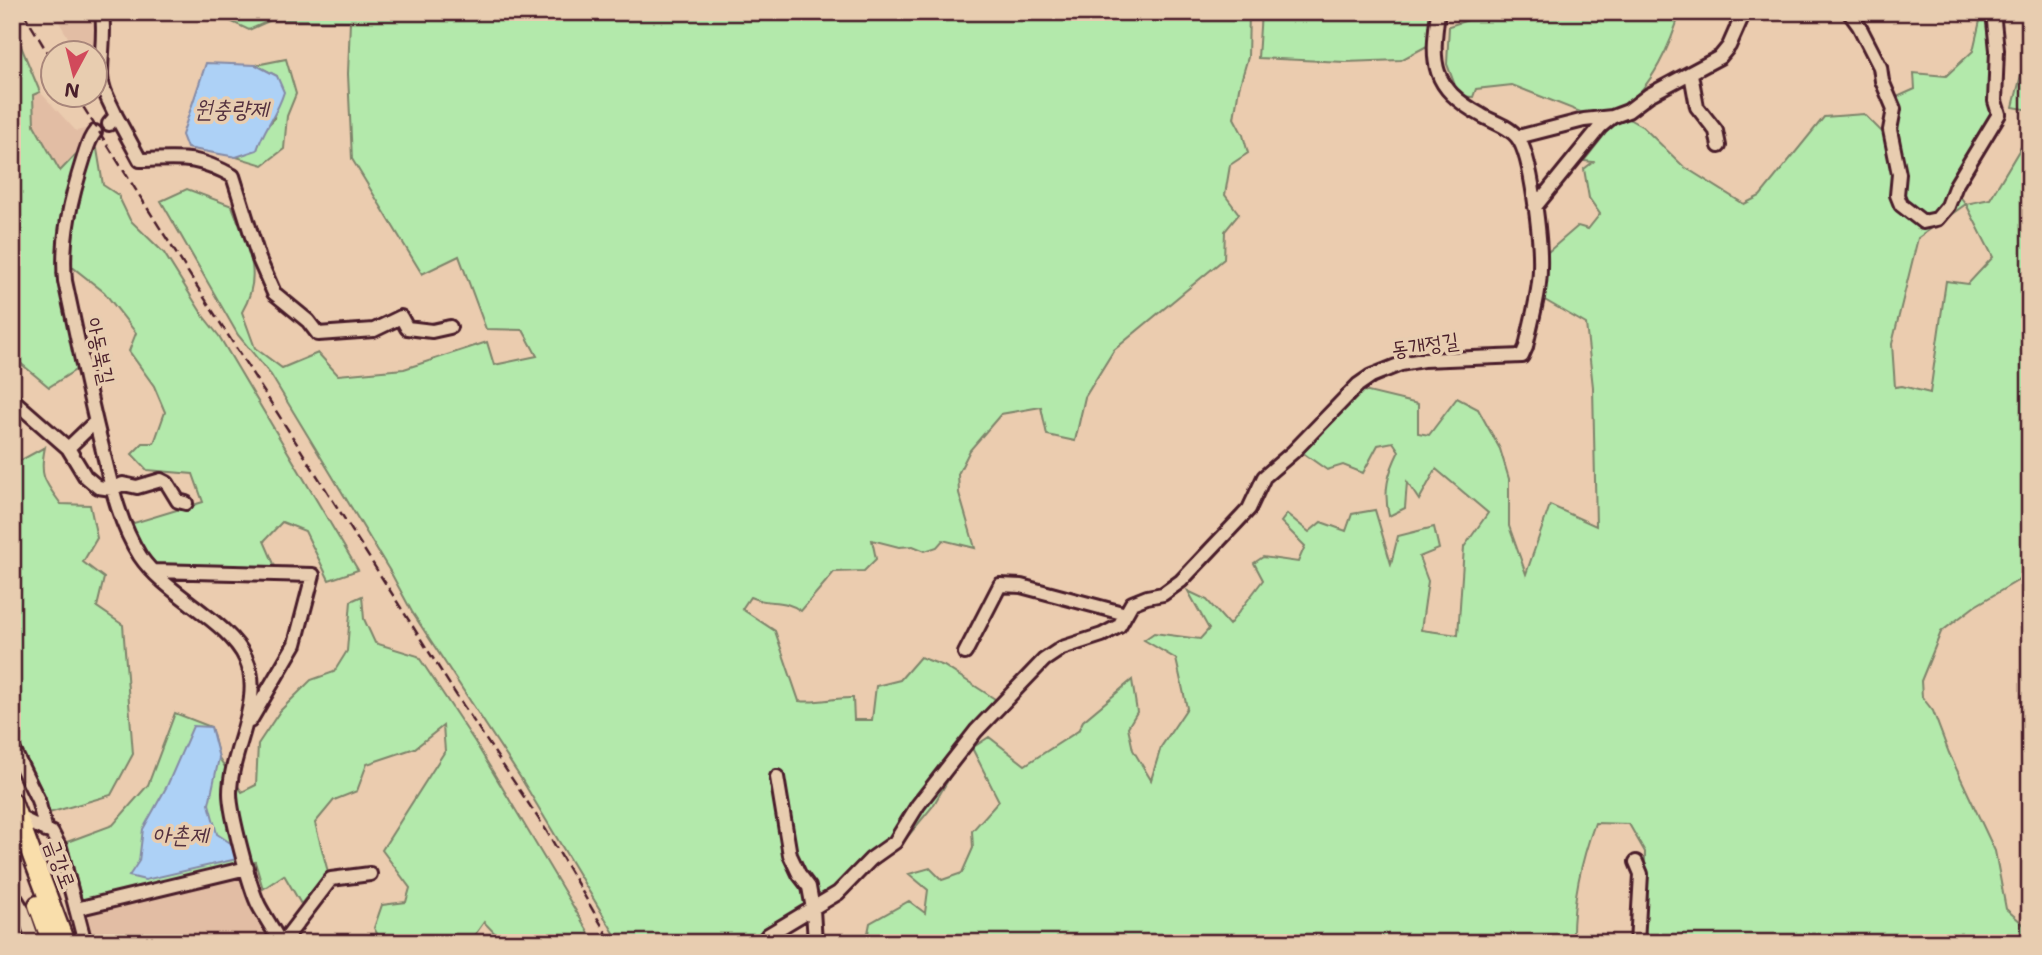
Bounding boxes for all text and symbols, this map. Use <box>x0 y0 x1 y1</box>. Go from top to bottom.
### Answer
north arrow <box>38 38 108 108</box>
text: N <box>63 77 81 104</box>
water label: 원충량제 <box>194 94 272 124</box>
street label: 아동북길 <box>79 315 121 387</box>
street label: 동개정길 <box>1390 326 1461 364</box>
water label: 아촌제 <box>152 820 211 850</box>
street label: 금강로 <box>38 835 82 893</box>

